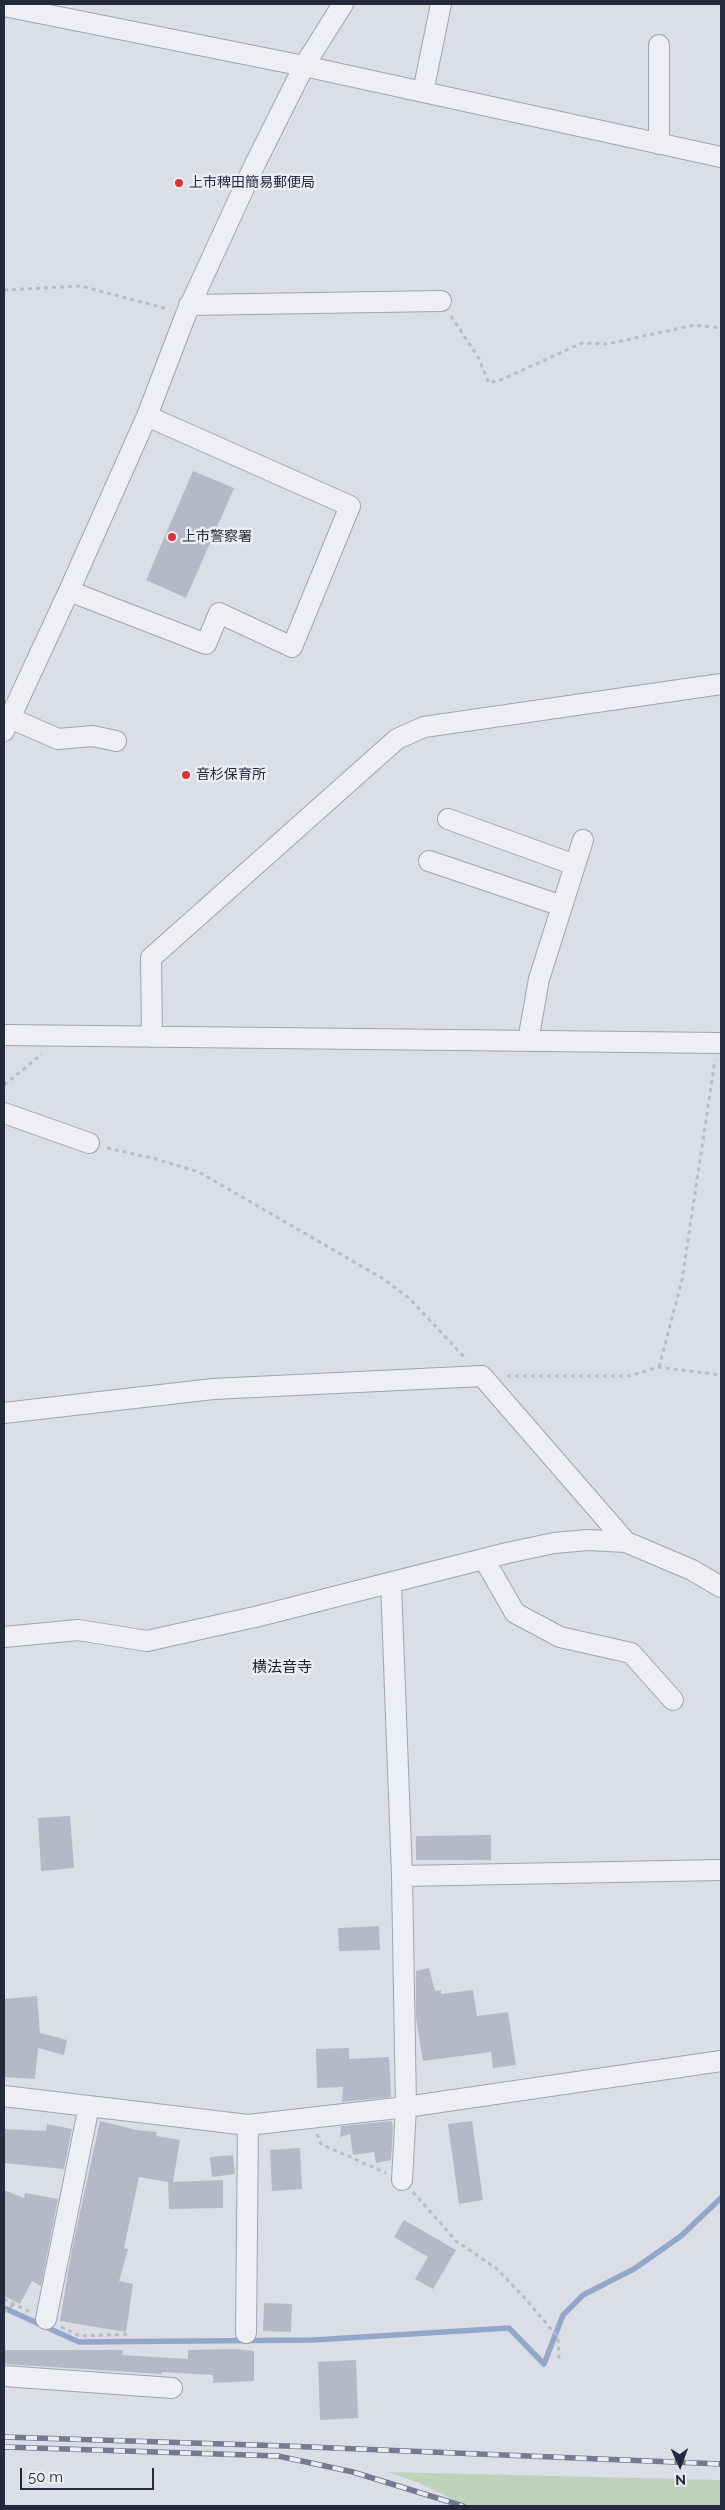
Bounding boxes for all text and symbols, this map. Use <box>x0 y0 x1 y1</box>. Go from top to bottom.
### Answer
place label: 上市稗田簡易郵便局 <box>189 175 315 191</box>
marker: 上市稗田簡易郵便局 <box>173 177 185 189</box>
place label: 上市警察署 <box>182 529 252 545</box>
marker: 上市警察署 <box>166 531 178 543</box>
place label: 音杉保育所 <box>196 767 266 783</box>
marker: 音杉保育所 <box>180 769 192 781</box>
district label: 横法音寺 <box>252 1658 312 1676</box>
north arrow <box>655 2440 705 2490</box>
scale bar <box>22 2458 156 2490</box>
text: 50 m <box>28 2468 63 2486</box>
text: N <box>675 2472 686 2488</box>

